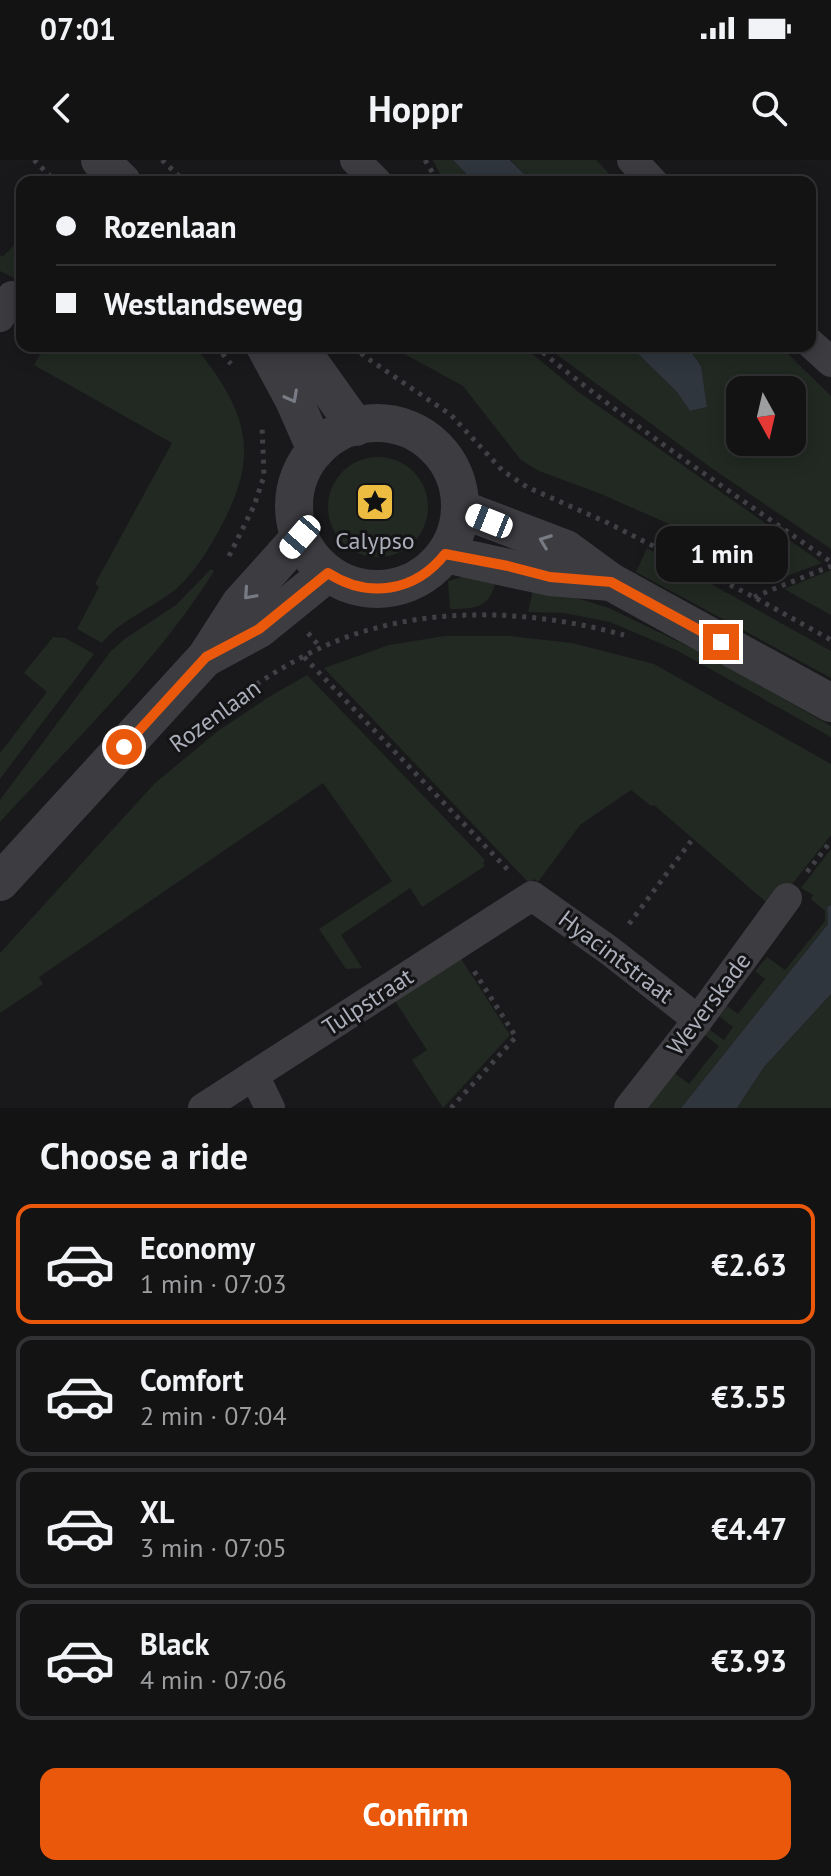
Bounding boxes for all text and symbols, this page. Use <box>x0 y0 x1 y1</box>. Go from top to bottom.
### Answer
text: 07:01 <box>40 9 116 48</box>
text: Hoppr <box>368 85 463 132</box>
icon: back <box>40 86 84 130</box>
icon: search <box>747 86 791 130</box>
text: Rozenlaan <box>104 207 237 246</box>
text: Westlandseweg <box>104 284 303 323</box>
north arrow <box>726 376 806 456</box>
map controls <box>726 376 806 456</box>
one-way arrow <box>282 389 297 404</box>
place icon: Calypso <box>354 481 396 523</box>
car <box>462 501 516 541</box>
car <box>275 511 325 563</box>
place label: Calypso <box>335 525 415 556</box>
callout: 1 min <box>655 526 787 582</box>
one-way arrow <box>539 534 553 551</box>
text: 1 min <box>690 537 754 570</box>
one-way arrow <box>245 585 259 600</box>
route end <box>703 624 739 660</box>
street label: Rozenlaan <box>163 672 266 759</box>
route start <box>106 729 142 765</box>
street label: Hyacintstraat <box>553 903 680 1010</box>
street label: Weverskade <box>660 946 757 1061</box>
street label: Tulpstraat <box>316 961 419 1042</box>
text: Choose a ride <box>40 1132 248 1179</box>
icon: car <box>44 1228 116 1300</box>
text: Economy <box>140 1228 255 1267</box>
text: €2.63 <box>712 1245 787 1284</box>
text: 1 min · 07:03 <box>140 1267 287 1300</box>
icon: car <box>44 1360 116 1432</box>
text: Comfort <box>140 1360 243 1399</box>
text: €3.55 <box>712 1377 787 1416</box>
text: 2 min · 07:04 <box>140 1399 287 1432</box>
icon: car <box>44 1492 116 1564</box>
text: XL <box>140 1492 174 1531</box>
text: €4.47 <box>712 1509 787 1548</box>
text: 3 min · 07:05 <box>140 1531 287 1564</box>
icon: car <box>44 1624 116 1696</box>
text: Black <box>140 1624 209 1663</box>
text: €3.93 <box>712 1641 787 1680</box>
text: 4 min · 07:06 <box>140 1663 287 1696</box>
button: Confirm <box>40 1768 791 1860</box>

